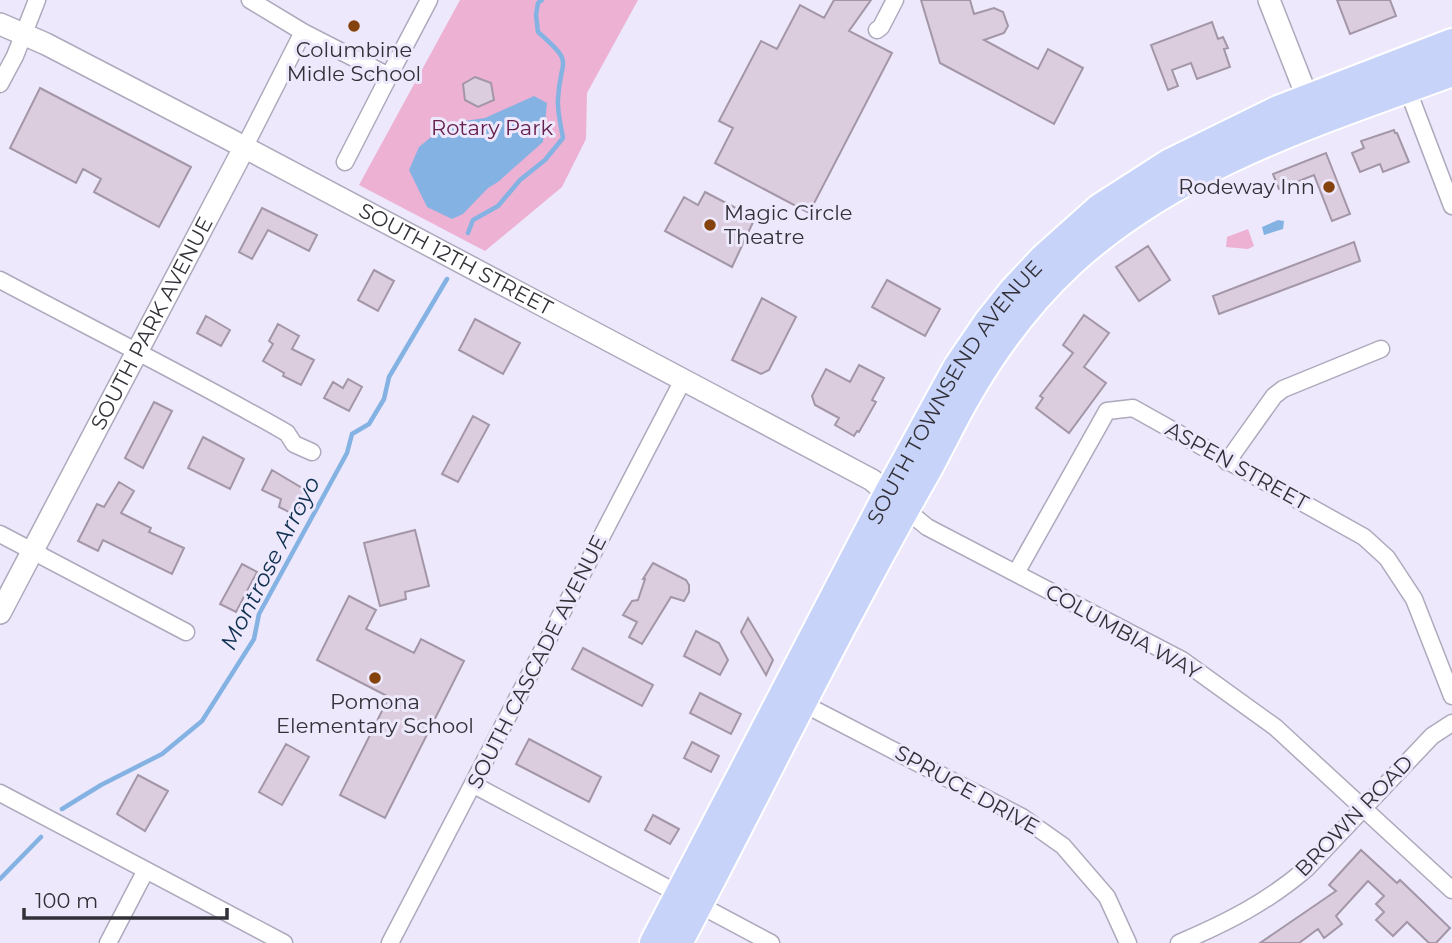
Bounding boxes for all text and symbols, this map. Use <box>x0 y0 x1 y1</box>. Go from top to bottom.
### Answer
marker: Columbine Midle School <box>346 18 362 34</box>
place label: Columbine Midle School <box>287 37 421 86</box>
park label: Rotary Park <box>431 115 553 140</box>
place label: Rodeway Inn <box>1178 174 1315 199</box>
marker: Rodeway Inn <box>1321 179 1337 195</box>
street label: SOUTH 12TH STREET <box>355 197 557 320</box>
place label: Magic Circle Theatre <box>724 200 853 249</box>
street label: SOUTH PARK AVENUE <box>85 213 218 434</box>
marker: Magic Circle Theatre <box>702 217 718 233</box>
street label: SOUTH TOWNSEND AVENUE <box>862 255 1047 528</box>
street label: ASPEN STREET <box>1161 416 1313 515</box>
water label: Montrose Arroyo <box>214 472 326 654</box>
street label: SOUTH CASCADE AVENUE <box>462 531 611 793</box>
street label: COLUMBIA WAY <box>1041 579 1206 685</box>
marker: Pomona Elementary School <box>367 670 383 686</box>
place label: Pomona Elementary School <box>276 689 474 738</box>
street label: SPRUCE DRIVE <box>891 740 1044 840</box>
street label: BROWN ROAD <box>1289 750 1418 881</box>
scale bar <box>24 876 228 920</box>
text: 100 m <box>35 888 98 913</box>

